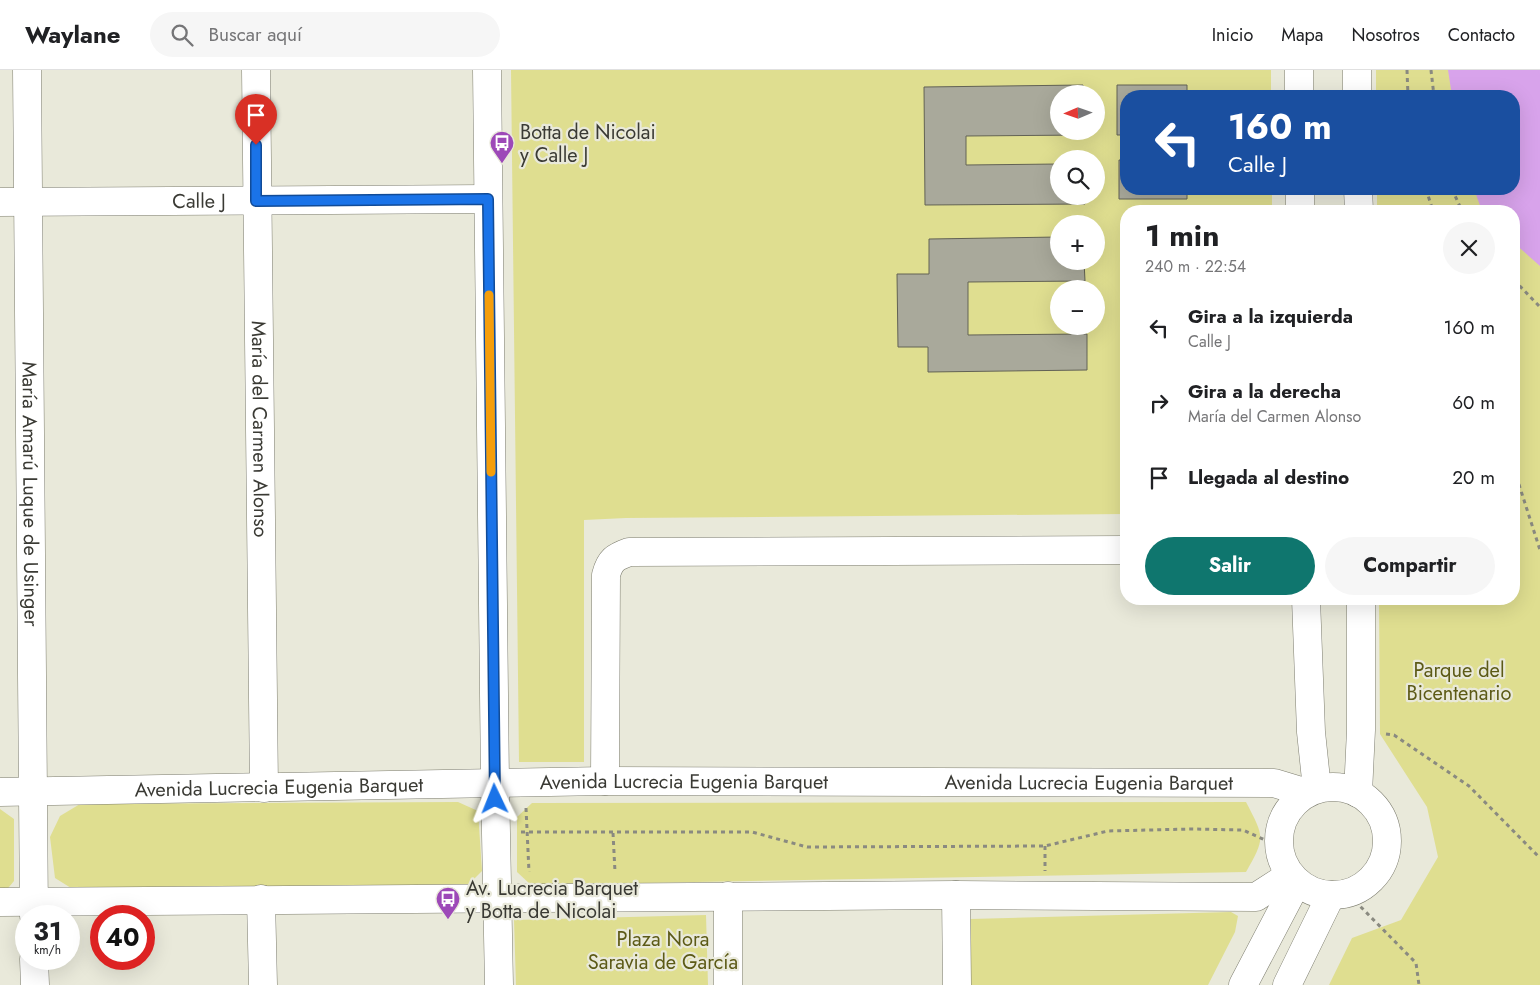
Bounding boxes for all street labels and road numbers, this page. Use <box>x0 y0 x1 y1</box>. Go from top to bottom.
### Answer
street label: Calle J <box>172 187 226 216</box>
street label: María del Carmen Alonso <box>244 320 275 538</box>
street label: María Amarú Luque de Usinger <box>14 361 46 627</box>
street label: Avenida Lucrecia Eugenia Barquet <box>539 767 828 797</box>
street label: Avenida Lucrecia Eugenia Barquet <box>945 768 1233 798</box>
street label: Avenida Lucrecia Eugenia Barquet <box>134 770 424 805</box>

